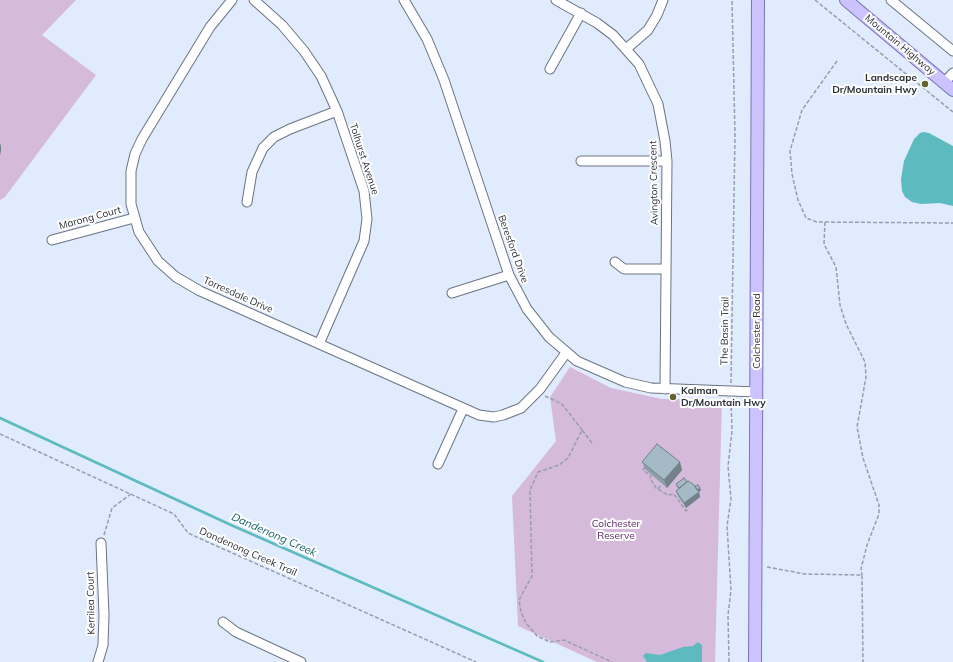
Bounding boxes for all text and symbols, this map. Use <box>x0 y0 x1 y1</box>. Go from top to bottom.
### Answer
street label: Mountain Highway <box>862 12 938 78</box>
place label: Landscape Dr/Mountain Hwy <box>832 72 917 96</box>
marker: Landscape Dr/Mountain Hwy <box>920 79 930 89</box>
street label: Tolhurst Avenue <box>347 122 381 196</box>
street label: Avington Crescent <box>647 141 661 225</box>
street label: Marong Court <box>58 204 122 232</box>
street label: Beresford Drive <box>495 213 531 285</box>
street label: Torresdale Drive <box>201 274 275 316</box>
street label: Colchester Road <box>751 293 763 369</box>
street label: The Basin Trail <box>718 297 732 365</box>
place label: Kalman Dr/Mountain Hwy <box>681 385 766 408</box>
marker: Kalman Dr/Mountain Hwy <box>668 392 678 402</box>
water label: Dandenong Creek <box>229 510 319 560</box>
park label: Colchester Reserve <box>592 518 640 542</box>
street label: Dandenong Creek Trail <box>197 525 299 579</box>
street label: Kerrilea Court <box>84 571 98 635</box>

